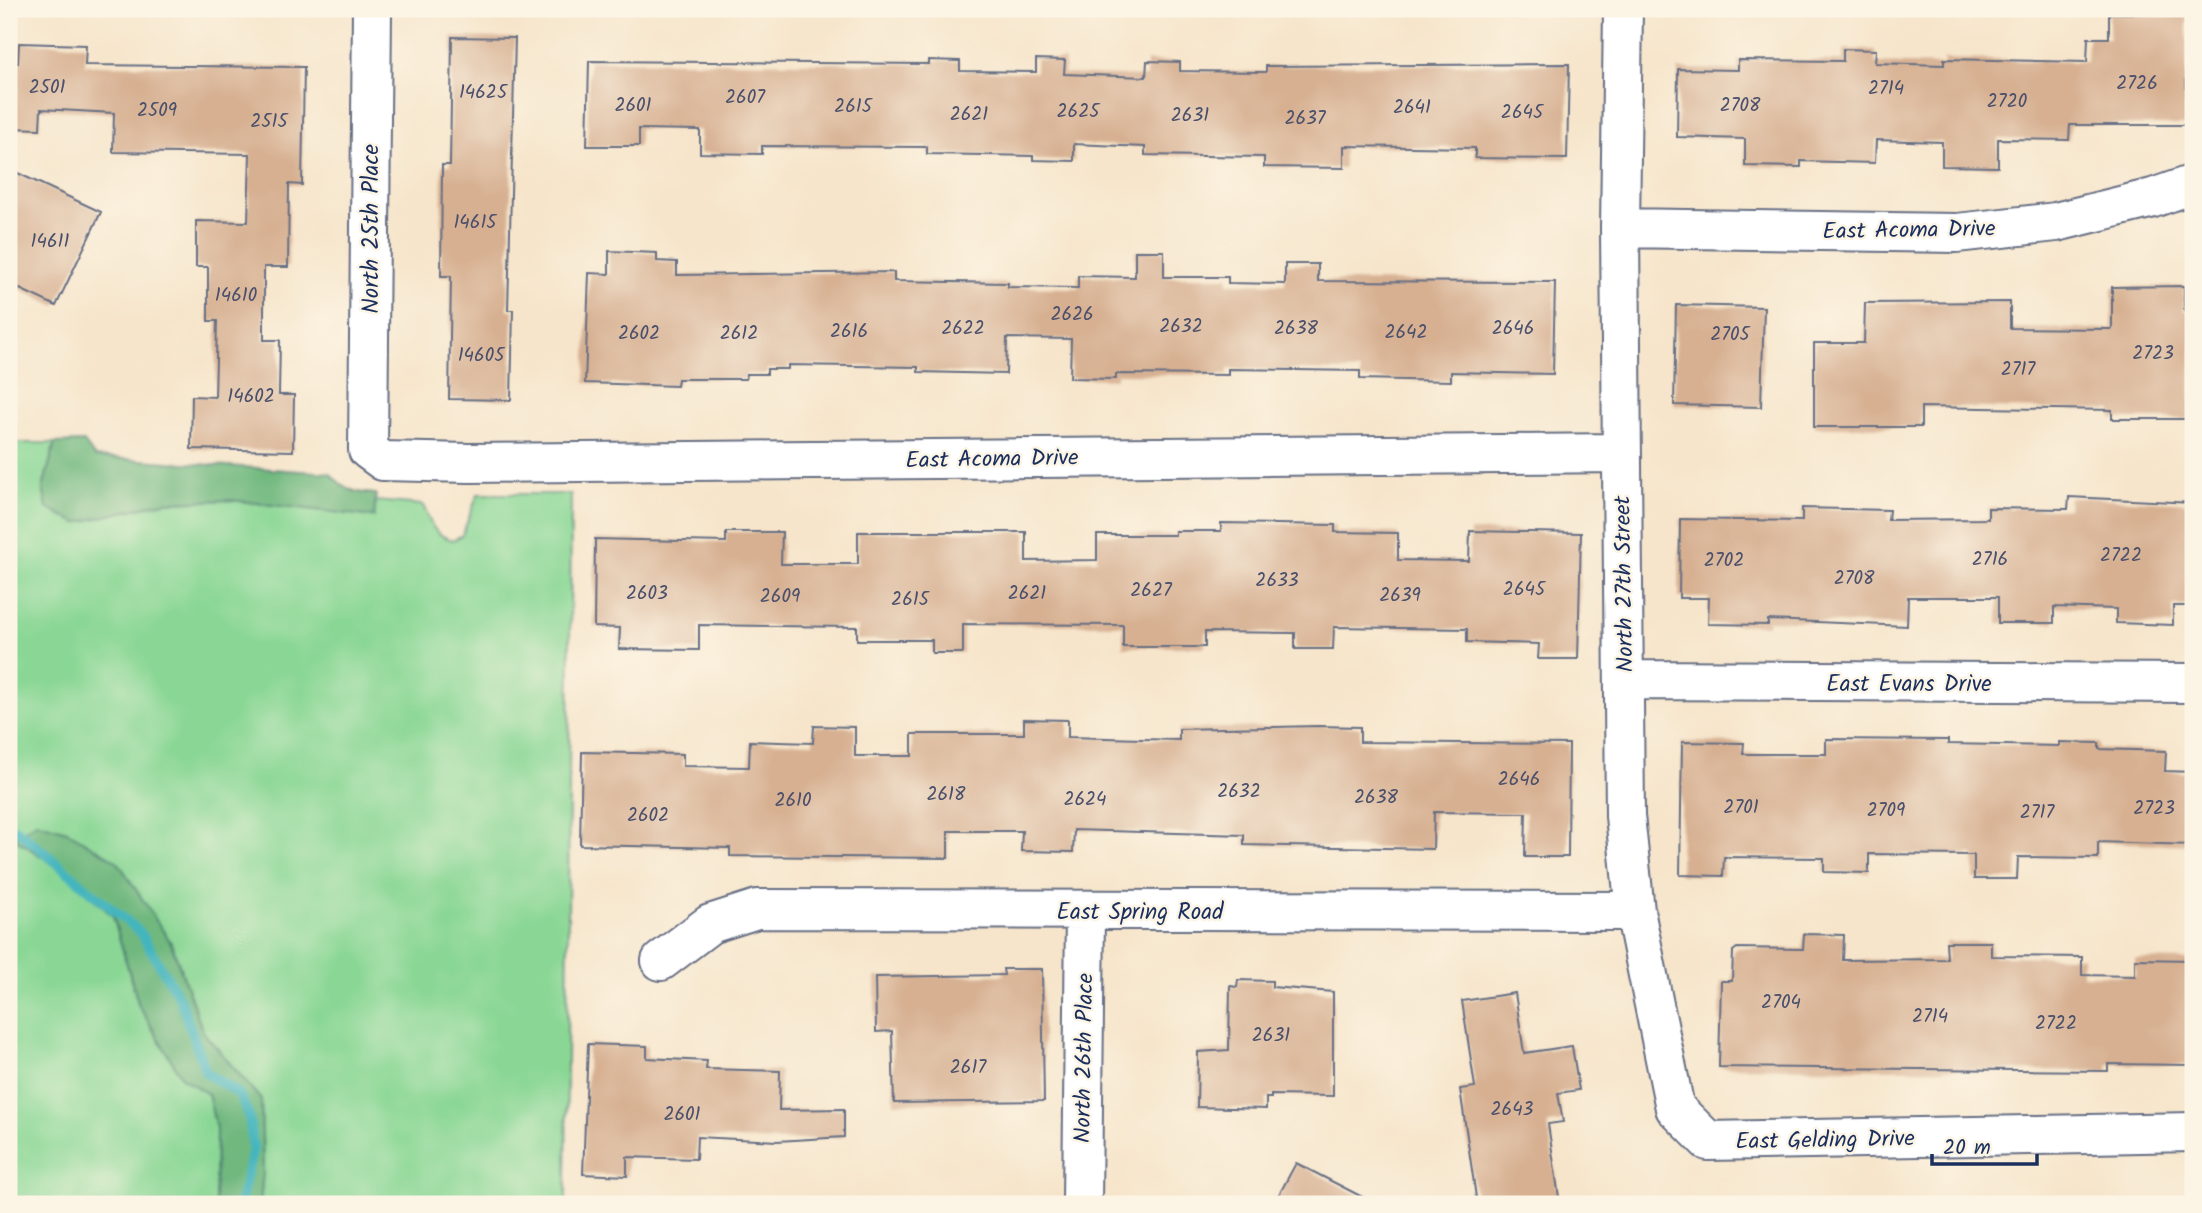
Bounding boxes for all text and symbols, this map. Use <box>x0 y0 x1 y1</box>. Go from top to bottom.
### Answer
house number: 2726 <box>2116 69 2158 99</box>
house number: 2501 <box>29 73 65 103</box>
house number: 2714 <box>1868 74 1904 104</box>
house number: 14625 <box>459 78 509 108</box>
house number: 2607 <box>725 83 766 113</box>
house number: 2720 <box>1987 87 2027 117</box>
house number: 2601 <box>614 91 652 121</box>
house number: 2708 <box>1720 91 1761 121</box>
house number: 2615 <box>834 92 874 122</box>
house number: 2641 <box>1393 93 1431 123</box>
house number: 2509 <box>137 96 177 126</box>
house number: 2625 <box>1057 97 1101 127</box>
house number: 2645 <box>1501 98 1545 128</box>
house number: 2621 <box>950 100 988 130</box>
house number: 2631 <box>1171 101 1209 131</box>
house number: 2637 <box>1284 104 1327 134</box>
house number: 2515 <box>250 107 289 137</box>
street label: North 25th Place <box>354 144 390 314</box>
house number: 14615 <box>453 208 498 238</box>
street label: East Acoma Drive <box>1822 211 1996 251</box>
house number: 14611 <box>31 227 69 257</box>
house number: 14610 <box>215 281 257 311</box>
house number: 2626 <box>1050 300 1094 330</box>
house number: 2632 <box>1159 312 1203 342</box>
house number: 2622 <box>941 314 985 344</box>
house number: 2638 <box>1274 314 1319 344</box>
house number: 2646 <box>1492 314 1534 344</box>
house number: 2616 <box>830 317 868 347</box>
house number: 2642 <box>1384 318 1428 348</box>
house number: 2602 <box>618 319 660 349</box>
house number: 2612 <box>720 319 758 349</box>
house number: 2705 <box>1710 320 1752 350</box>
house number: 2723 <box>2132 339 2174 369</box>
house number: 14605 <box>458 341 506 371</box>
house number: 2717 <box>2001 355 2036 385</box>
house number: 14602 <box>227 382 275 412</box>
street label: East Acoma Drive <box>905 440 1079 480</box>
street label: North 27th Street <box>1605 494 1645 673</box>
house number: 2722 <box>2100 541 2142 571</box>
house number: 2716 <box>1972 545 2008 575</box>
house number: 2702 <box>1704 546 1744 576</box>
house number: 2708 <box>1834 564 1875 594</box>
house number: 2633 <box>1255 566 1299 596</box>
house number: 2645 <box>1503 575 1547 605</box>
house number: 2627 <box>1130 576 1173 606</box>
house number: 2603 <box>626 579 668 609</box>
house number: 2621 <box>1008 579 1046 609</box>
house number: 2639 <box>1379 581 1421 611</box>
house number: 2609 <box>760 582 800 612</box>
house number: 2615 <box>891 585 931 615</box>
street label: East Evans Drive <box>1826 667 1992 703</box>
house number: 2646 <box>1498 765 1540 795</box>
house number: 2632 <box>1217 777 1261 807</box>
house number: 2618 <box>926 780 966 810</box>
house number: 2638 <box>1354 783 1399 813</box>
house number: 2624 <box>1063 785 1107 815</box>
house number: 2610 <box>774 786 812 816</box>
house number: 2701 <box>1723 793 1759 823</box>
house number: 2723 <box>2133 794 2175 824</box>
house number: 2709 <box>1867 796 1905 826</box>
house number: 2717 <box>2020 798 2055 828</box>
house number: 2602 <box>627 801 669 831</box>
street label: East Spring Road <box>1057 895 1224 931</box>
street label: North 26th Place <box>1066 973 1104 1143</box>
house number: 2704 <box>1761 988 1801 1018</box>
house number: 2714 <box>1912 1002 1948 1032</box>
house number: 2722 <box>2035 1009 2077 1039</box>
house number: 2631 <box>1252 1021 1290 1051</box>
house number: 2617 <box>950 1053 987 1083</box>
house number: 2643 <box>1491 1095 1534 1125</box>
house number: 2601 <box>663 1100 701 1130</box>
street label: East Gelding Drive <box>1735 1121 1915 1161</box>
scale bar <box>1932 1122 2038 1166</box>
text: 20 m <box>1943 1132 1991 1165</box>

